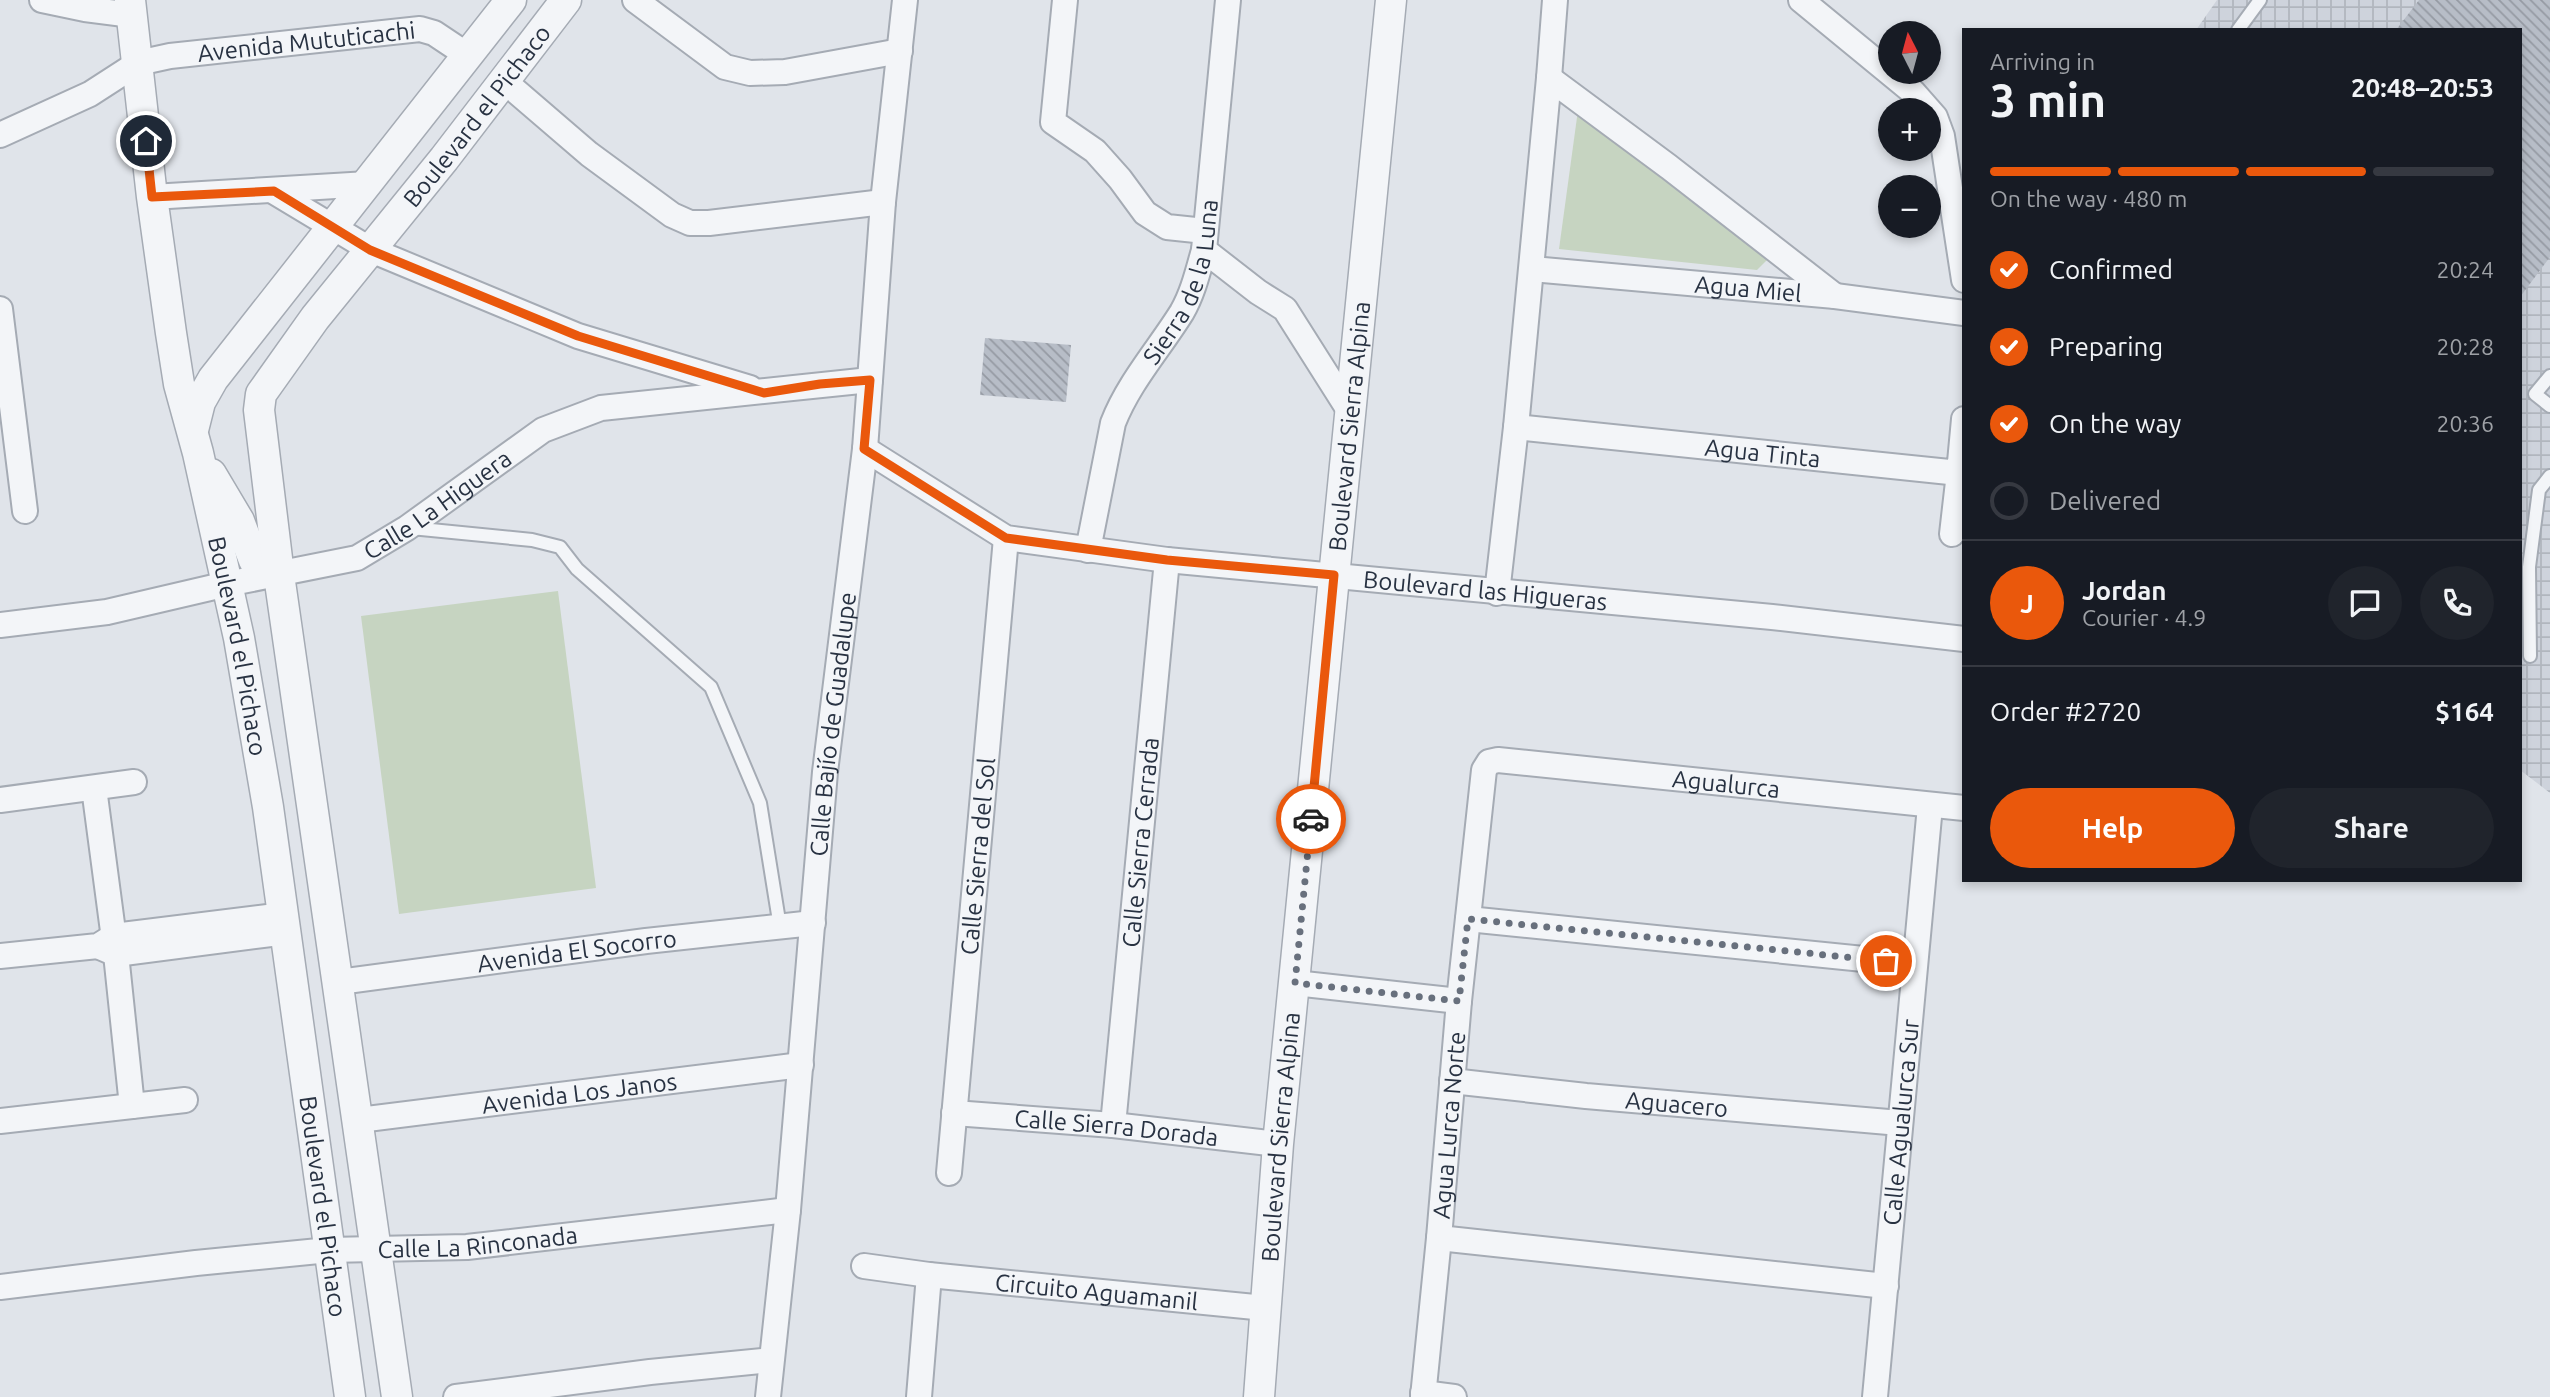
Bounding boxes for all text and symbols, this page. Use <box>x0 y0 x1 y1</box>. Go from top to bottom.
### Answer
street label: Avenida Mututicachi <box>196 16 417 66</box>
street label: Boulevard el Pichaco <box>397 19 556 212</box>
north arrow <box>1878 21 1941 84</box>
map controls <box>1878 21 1941 238</box>
text: Arriving in <box>1990 49 2095 74</box>
text: 20:48–20:53 <box>2351 73 2494 102</box>
text: 3 min <box>1990 74 2106 126</box>
button: + <box>1878 98 1941 161</box>
pin <box>116 111 176 171</box>
icon: home <box>127 122 165 160</box>
button: − <box>1878 175 1941 238</box>
text: On the way · 480 m <box>1990 186 2187 211</box>
street label: Sierra de la Luna <box>1137 198 1222 369</box>
icon: check <box>1990 251 2028 289</box>
text: Confirmed <box>2049 255 2173 284</box>
text: 20:24 <box>2436 257 2494 282</box>
street label: Agua Miel <box>1694 270 1803 306</box>
street label: Boulevard Sierra Alpina <box>1323 300 1375 552</box>
icon: check <box>1990 328 2028 366</box>
text: Preparing <box>2049 332 2163 361</box>
text: 20:28 <box>2436 334 2494 359</box>
icon: check <box>1990 405 2028 443</box>
text: On the way <box>2049 409 2181 438</box>
text: 20:36 <box>2436 411 2494 436</box>
street label: Agua Tinta <box>1704 433 1822 472</box>
street label: Calle La Higuera <box>358 444 516 565</box>
text: Delivered <box>2049 486 2161 515</box>
street label: Boulevard el Pichaco <box>203 534 272 758</box>
street label: Boulevard las Higueras <box>1362 565 1609 615</box>
button: chat <box>2328 566 2402 640</box>
button: phone <box>2420 566 2494 640</box>
text: Jordan <box>2082 576 2167 605</box>
text: J <box>2020 589 2034 618</box>
street label: Calle Bajío de Guadalupe <box>804 590 861 857</box>
text: Courier · 4.9 <box>2082 605 2206 630</box>
text: Order #2720 <box>1990 697 2141 726</box>
text: $164 <box>2435 697 2494 726</box>
street label: Calle Sierra Cerrada <box>1117 736 1163 949</box>
street label: Calle Sierra del Sol <box>955 756 1000 956</box>
street label: Agualurca <box>1671 765 1781 802</box>
courier <box>1276 784 1346 854</box>
button: Help <box>1990 788 2235 868</box>
button: Share <box>2249 788 2494 868</box>
icon: car <box>1292 800 1330 838</box>
street label: Avenida El Socorro <box>476 924 678 977</box>
pin <box>1856 931 1916 991</box>
icon: bag <box>1867 942 1905 980</box>
street label: Boulevard Sierra Alpina <box>1256 1011 1304 1263</box>
street label: Calle Agualurca Sur <box>1878 1018 1924 1227</box>
street label: Agua Lurca Norte <box>1427 1030 1470 1220</box>
street label: Avenida Los Janos <box>480 1067 678 1118</box>
street label: Aguacero <box>1624 1086 1729 1122</box>
street label: Boulevard el Pichaco <box>295 1094 352 1319</box>
street label: Calle Sierra Dorada <box>1013 1104 1220 1151</box>
street label: Calle La Rinconada <box>377 1221 579 1262</box>
street label: Circuito Aguamanil <box>994 1268 1199 1315</box>

